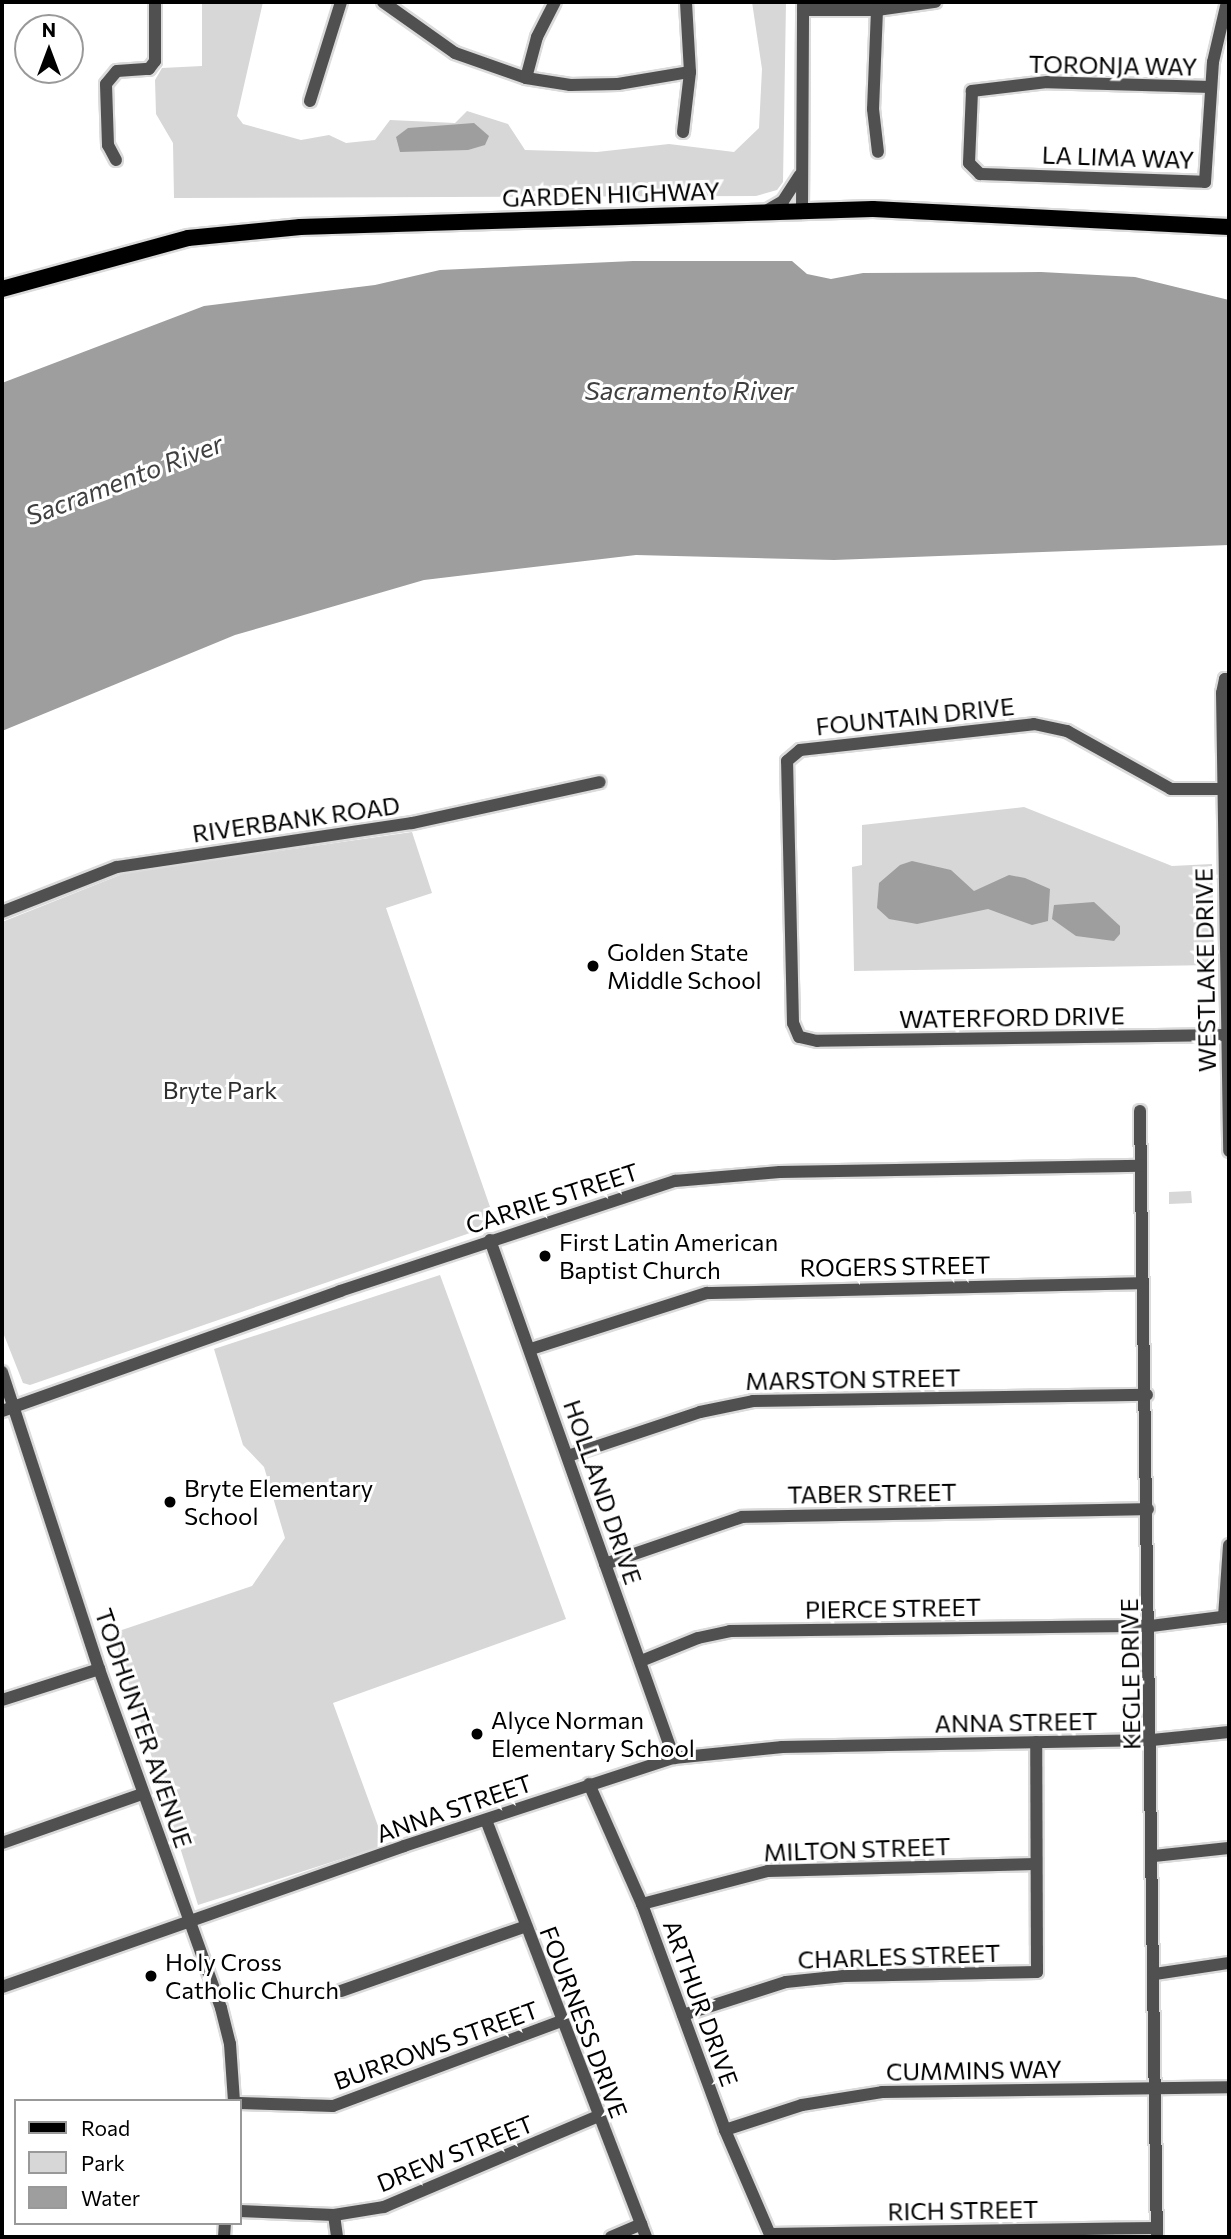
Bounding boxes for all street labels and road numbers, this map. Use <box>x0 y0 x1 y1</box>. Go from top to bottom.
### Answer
street label: TORONJA WAY <box>1028 49 1198 81</box>
street label: LA LIMA WAY <box>1041 140 1195 174</box>
street label: GARDEN HIGHWAY <box>502 176 720 212</box>
street label: FOUNTAIN DRIVE <box>814 691 1016 741</box>
street label: RIVERBANK ROAD <box>190 790 402 848</box>
street label: WESTLAKE DRIVE <box>1189 868 1221 1072</box>
street label: WATERFORD DRIVE <box>899 1001 1125 1033</box>
street label: CARRIE STREET <box>462 1157 642 1239</box>
street label: ROGERS STREET <box>799 1250 991 1282</box>
street label: MARSTON STREET <box>745 1363 961 1395</box>
street label: HOLLAND DRIVE <box>558 1396 648 1588</box>
street label: TABER STREET <box>787 1477 957 1509</box>
street label: PIERCE STREET <box>805 1592 981 1624</box>
street label: KEGLE DRIVE <box>1114 1598 1146 1750</box>
street label: TODHUNTER AVENUE <box>89 1605 199 1851</box>
street label: ANNA STREET <box>934 1706 1098 1738</box>
street label: ANNA STREET <box>372 1768 536 1848</box>
street label: MILTON STREET <box>763 1831 951 1867</box>
street label: ARTHUR DRIVE <box>658 1916 744 2090</box>
street label: FOURNESS DRIVE <box>534 1922 634 2122</box>
street label: CHARLES STREET <box>797 1938 1001 1974</box>
street label: BURROWS STREET <box>330 1995 542 2095</box>
street label: CUMMINS WAY <box>886 2054 1062 2086</box>
street label: DREW STREET <box>373 2109 537 2197</box>
street label: RICH STREET <box>887 2194 1039 2226</box>

